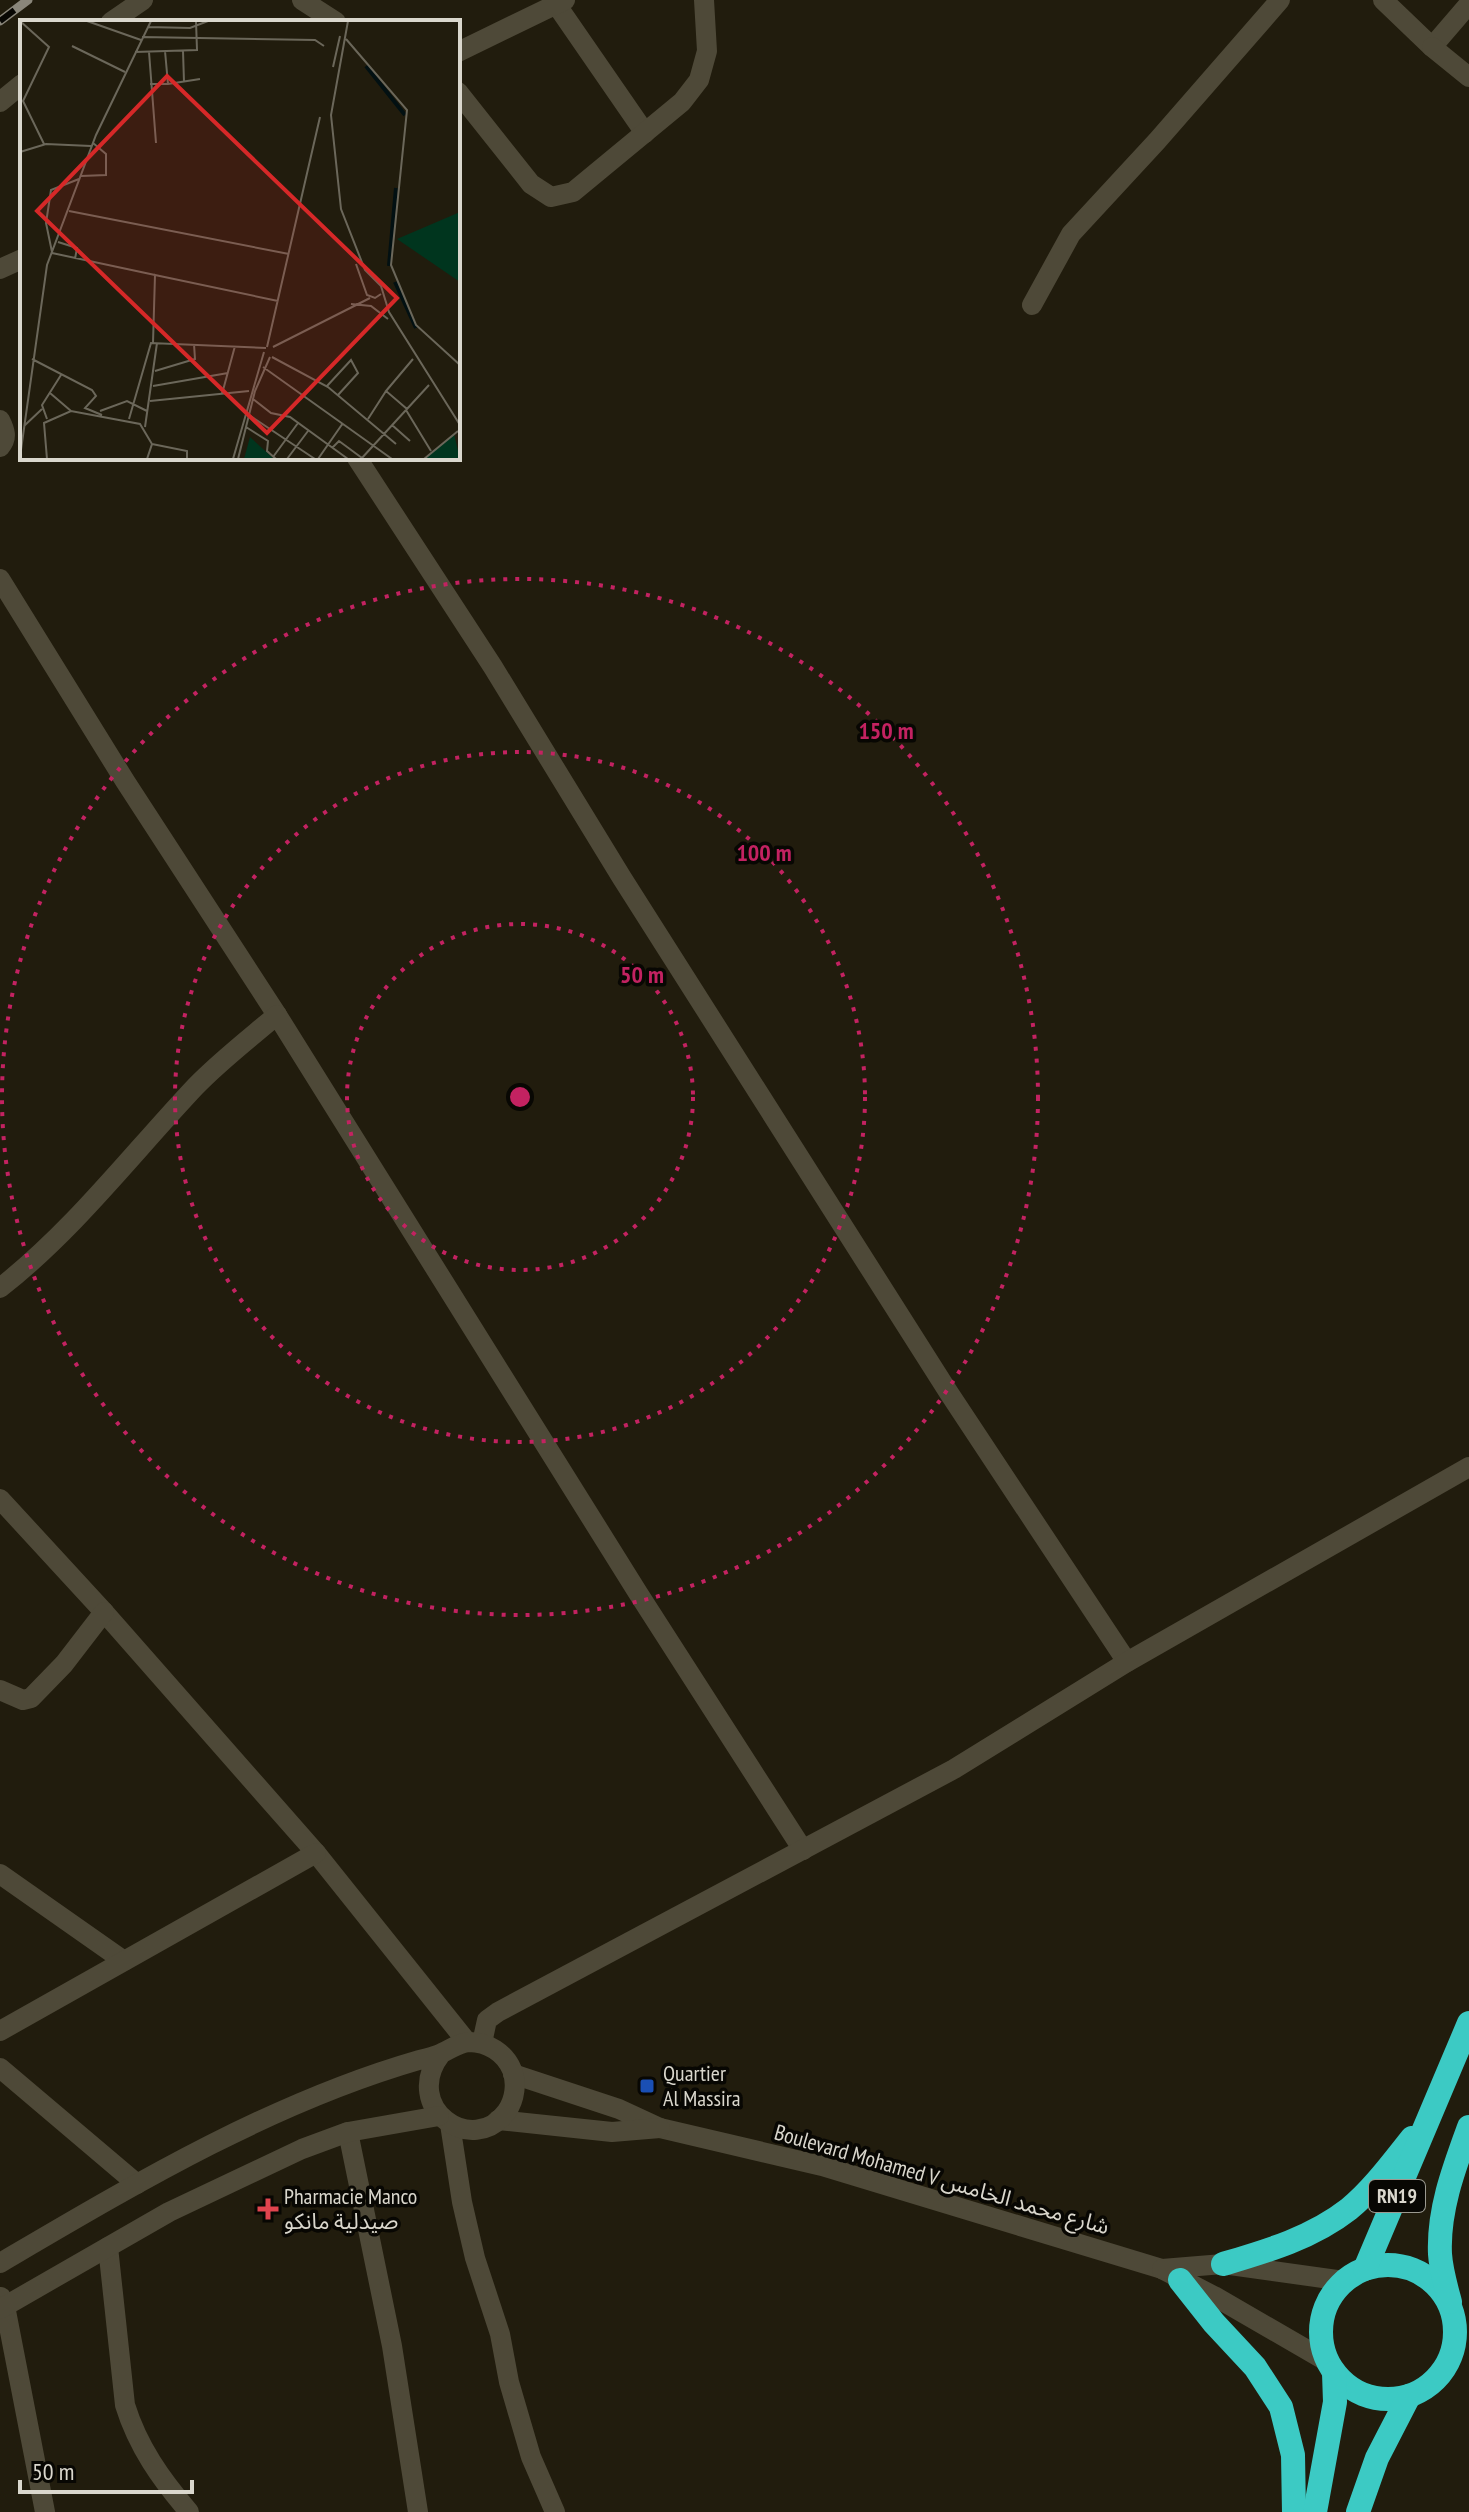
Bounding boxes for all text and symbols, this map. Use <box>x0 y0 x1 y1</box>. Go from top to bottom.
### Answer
inset map <box>20 20 460 460</box>
text: 150 m <box>858 715 914 746</box>
text: 100 m <box>736 837 792 868</box>
text: 50 m <box>620 959 664 990</box>
centre of rings <box>506 1083 534 1111</box>
place label: Quartier Al Massira <box>663 2059 740 2112</box>
marker: Quartier Al Massira <box>638 2077 656 2095</box>
street label: Boulevard Mohamed V شارع محمد الخامس <box>770 2118 1113 2243</box>
road number: RN19 <box>1369 2180 1425 2212</box>
place label: Pharmacie Manco صيدلية مانكو <box>284 2182 417 2235</box>
marker: Pharmacie Manco صيدلية مانكو <box>259 2200 277 2218</box>
scale bar <box>20 2444 192 2494</box>
text: 50 m <box>32 2456 74 2487</box>

